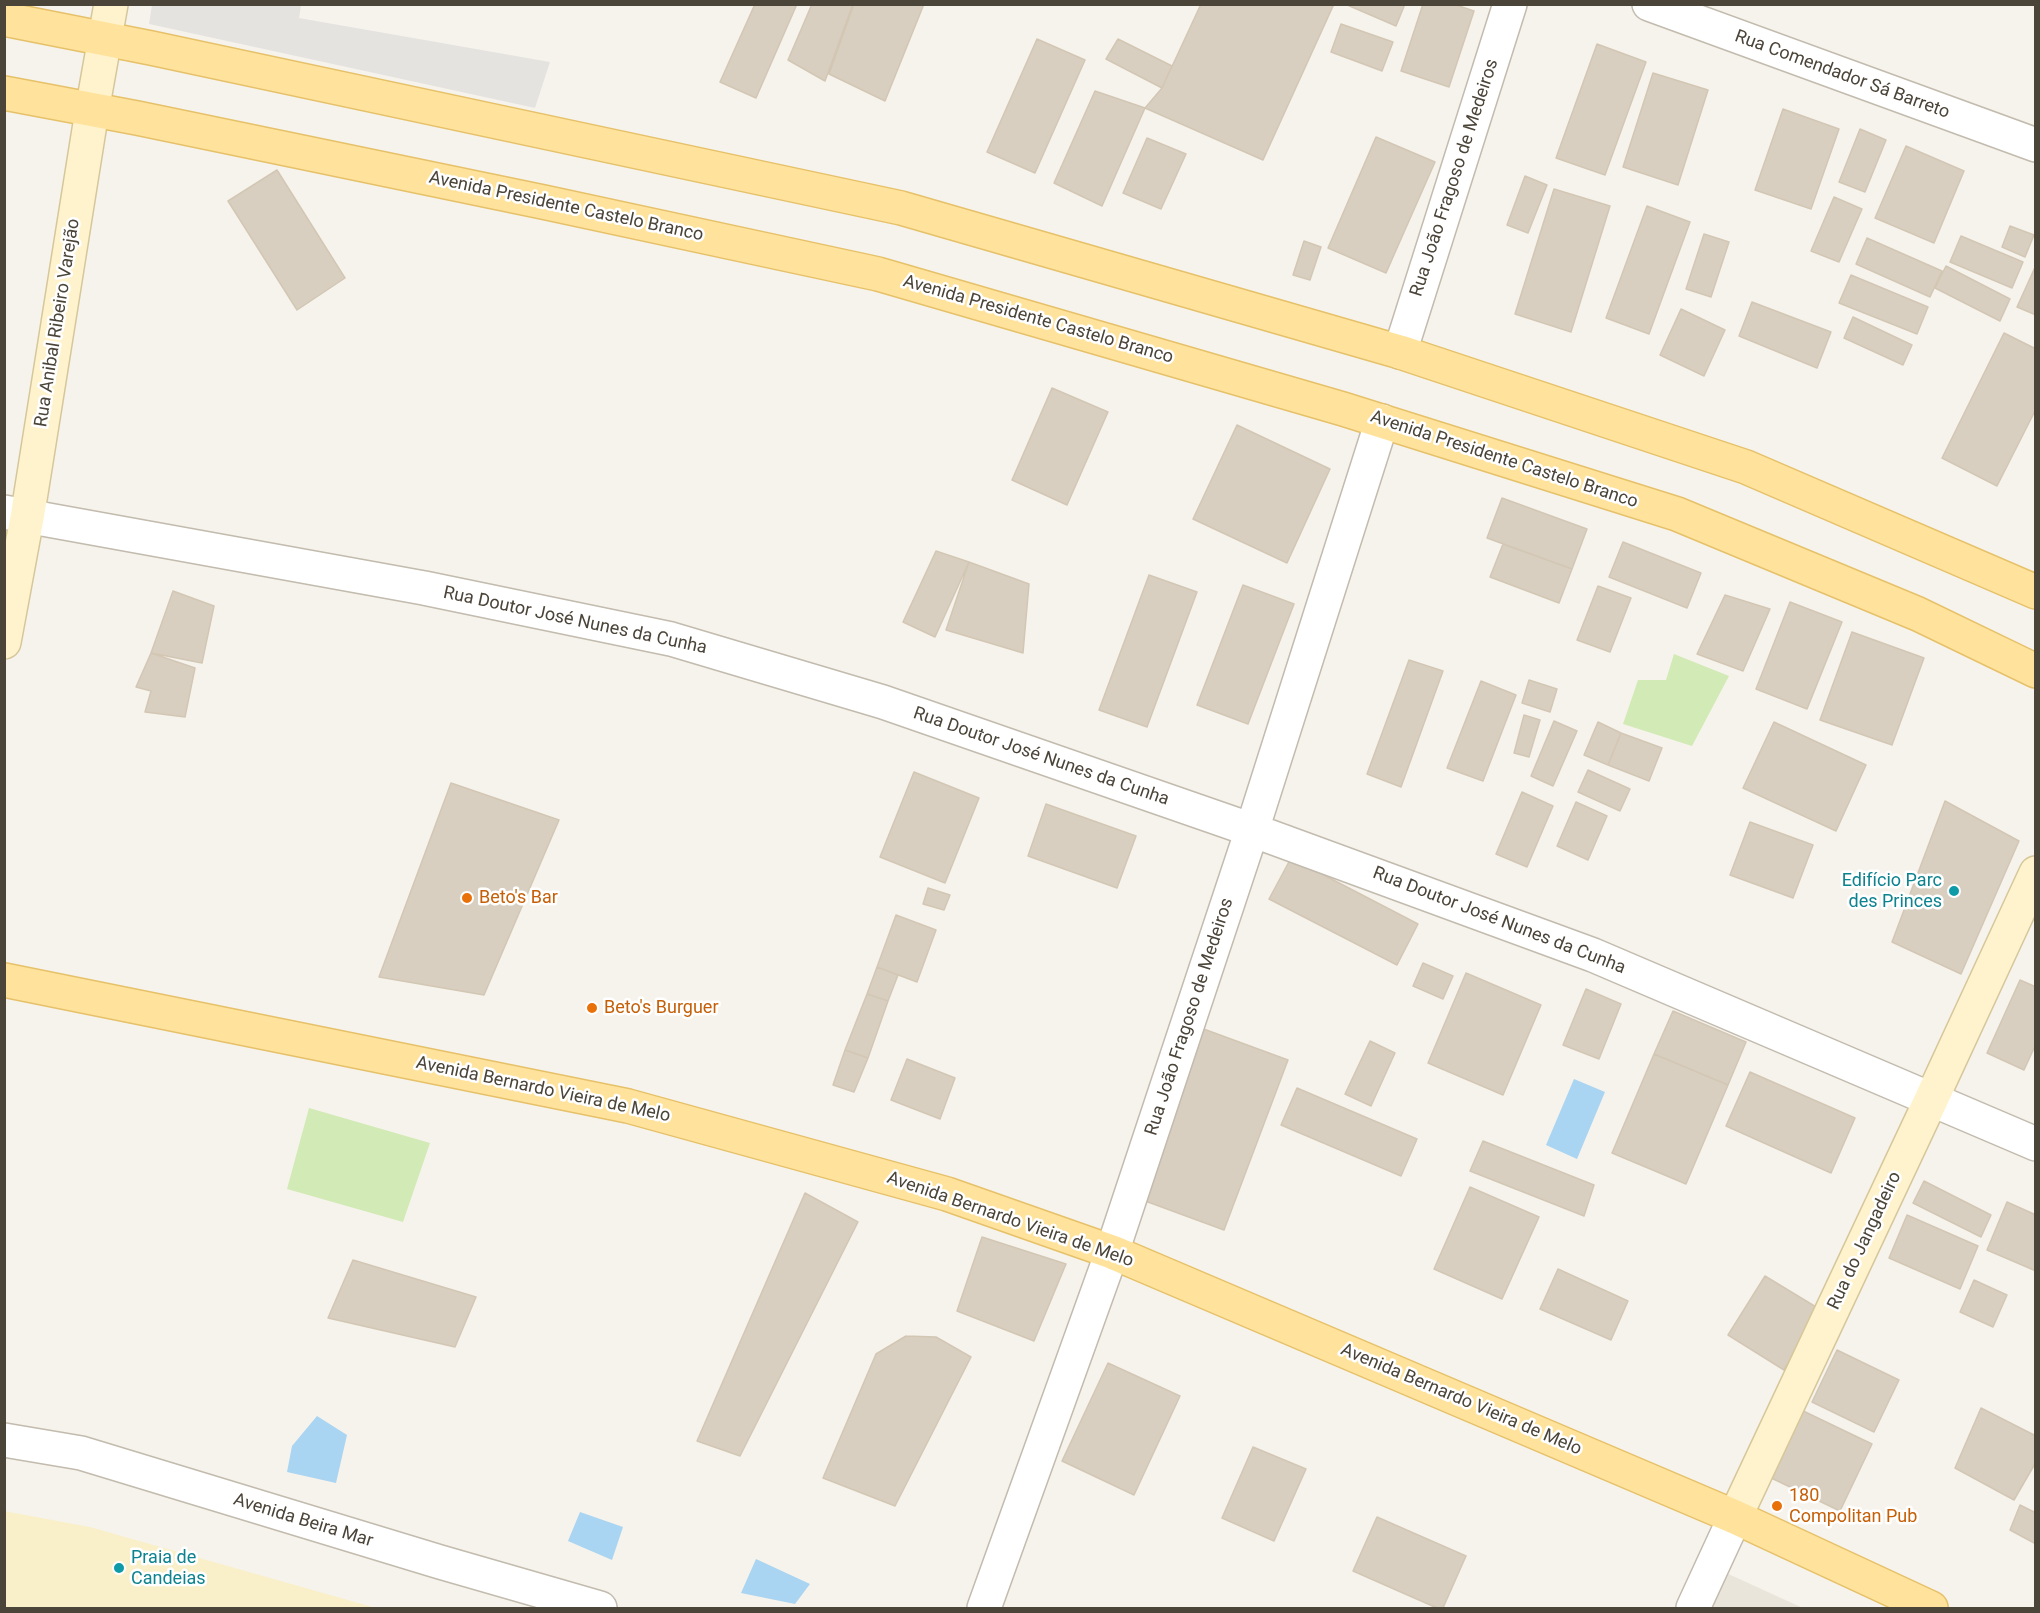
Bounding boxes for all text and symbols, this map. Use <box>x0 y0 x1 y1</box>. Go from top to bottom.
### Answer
street label: Rua Comendador Sá Barreto <box>1732 26 1952 124</box>
street label: Rua João Fragoso de Medeiros <box>1406 56 1504 300</box>
street label: Avenida Presidente Castelo Branco <box>427 167 705 247</box>
street label: Rua Anibal Ribeiro Varejão <box>31 217 85 429</box>
street label: Avenida Presidente Castelo Branco <box>900 271 1176 369</box>
street label: Avenida Presidente Castelo Branco <box>1368 406 1640 514</box>
street label: Rua Doutor José Nunes da Cunha <box>441 582 709 660</box>
street label: Rua Doutor José Nunes da Cunha <box>910 703 1172 811</box>
street label: Rua Doutor José Nunes da Cunha <box>1370 863 1628 979</box>
place label: Edifício Parc des Princes <box>1842 870 1942 912</box>
marker: Edifício Parc des Princes <box>1947 884 1961 898</box>
place label: Beto's Bar <box>479 887 558 909</box>
marker: Beto's Bar <box>460 891 474 905</box>
street label: Rua João Fragoso de Medeiros <box>1141 895 1239 1139</box>
place label: Beto's Burguer <box>604 997 718 1019</box>
marker: Beto's Burguer <box>585 1001 599 1015</box>
street label: Avenida Bernardo Vieira de Melo <box>414 1052 672 1128</box>
street label: Avenida Bernardo Vieira de Melo <box>884 1168 1136 1272</box>
street label: Rua do Jangadeiro <box>1824 1168 1906 1314</box>
street label: Avenida Bernardo Vieira de Melo <box>1337 1339 1585 1461</box>
place label: 180 Compolitan Pub <box>1789 1485 1917 1528</box>
street label: Avenida Beira Mar <box>231 1489 375 1553</box>
marker: 180 Compolitan Pub <box>1770 1499 1784 1513</box>
place label: Praia de Candeias <box>131 1547 206 1590</box>
marker: Praia de Candeias <box>112 1561 126 1575</box>

